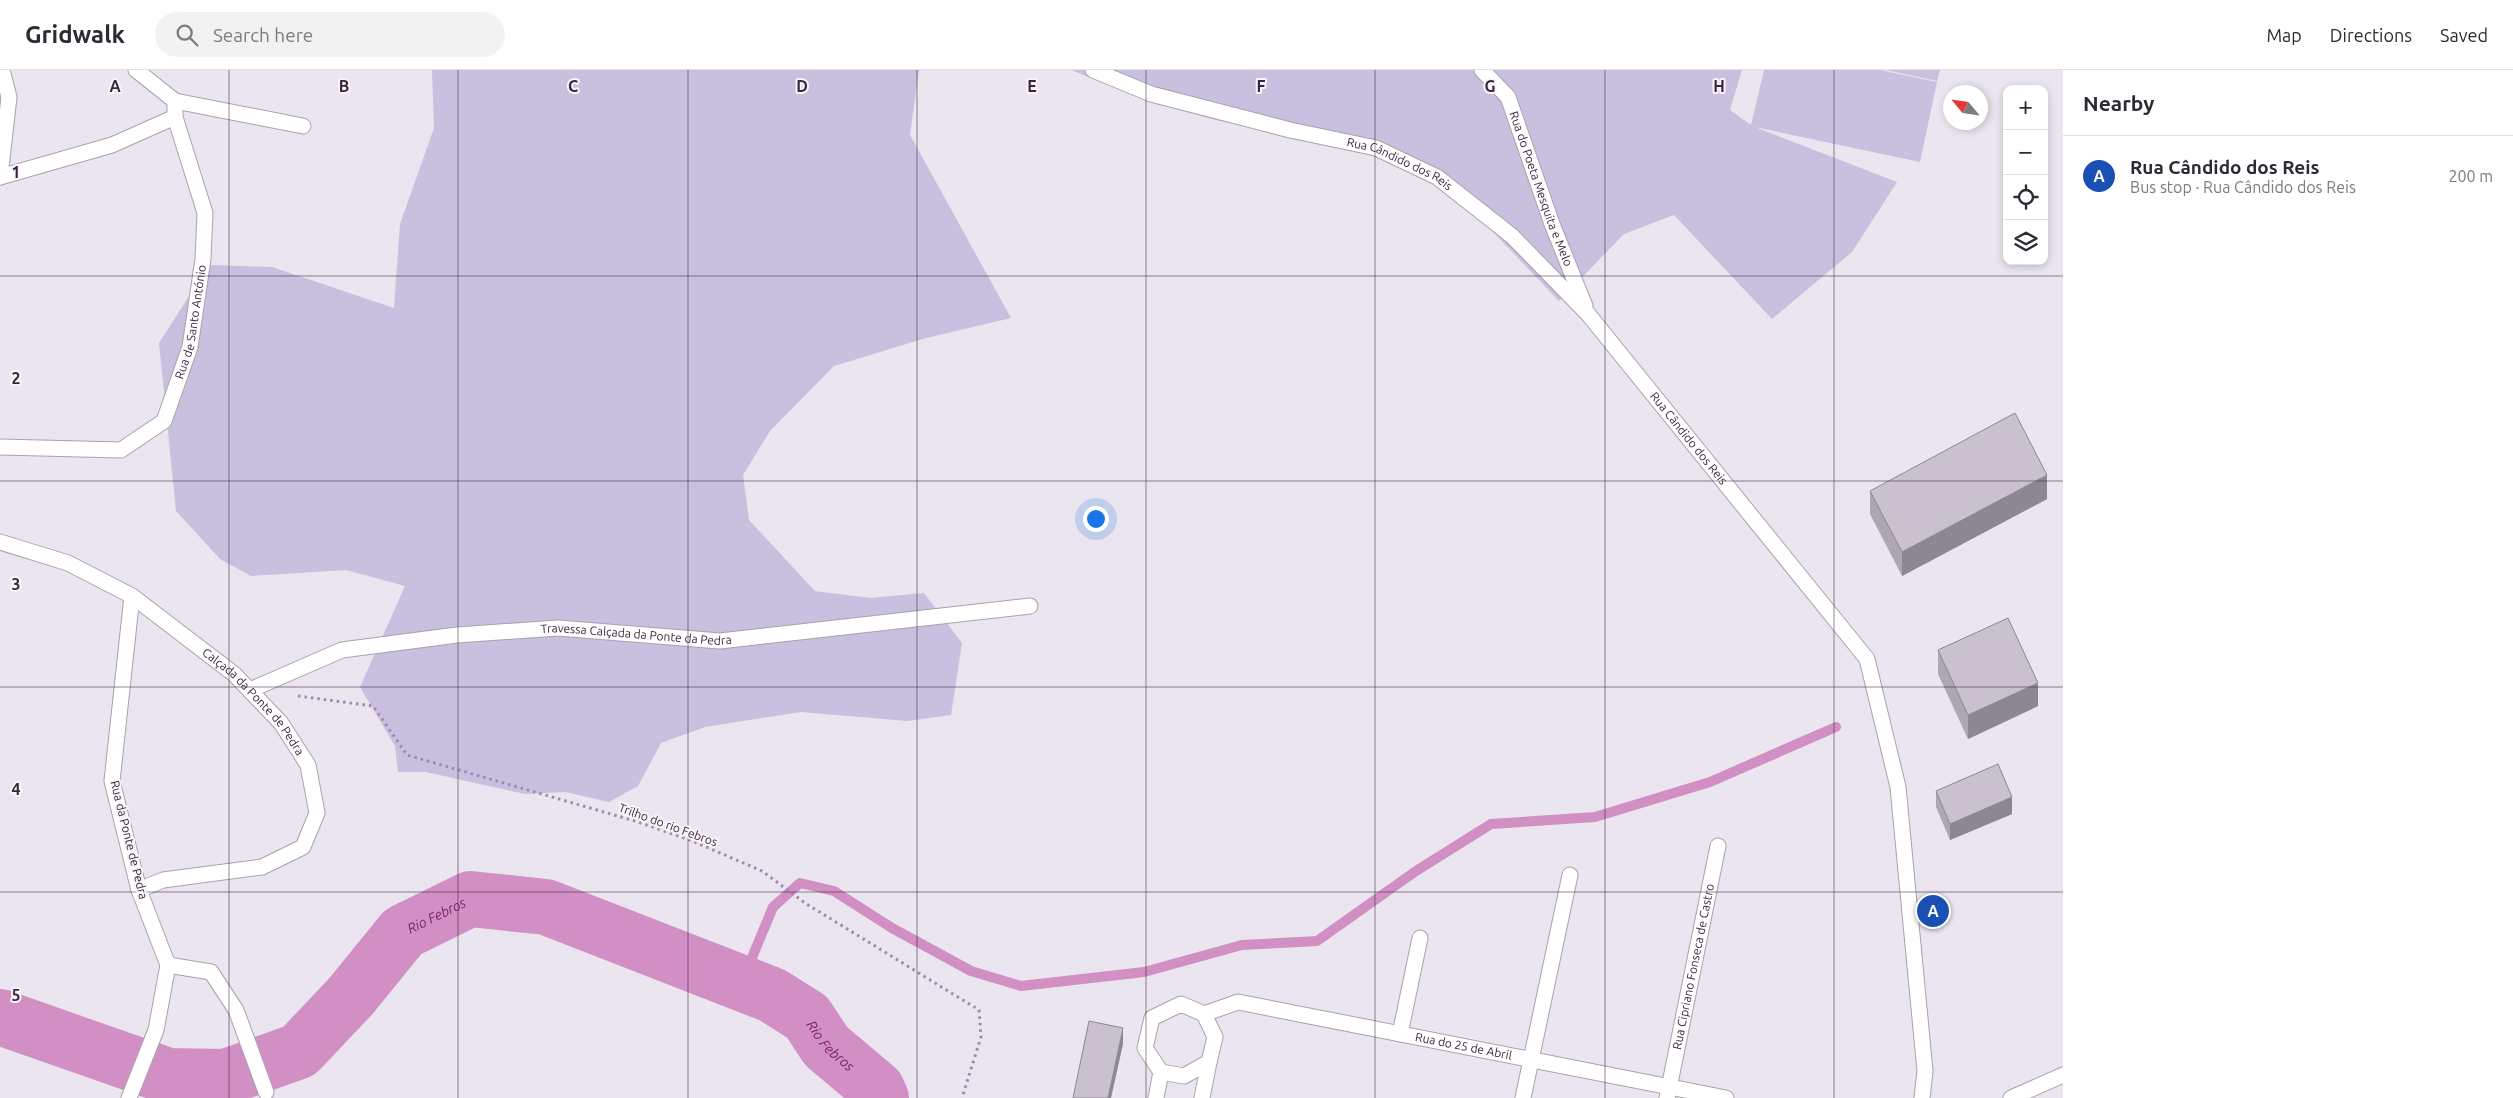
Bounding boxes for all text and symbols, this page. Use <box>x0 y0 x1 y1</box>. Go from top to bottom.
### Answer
search box <box>155 12 505 57</box>
text: Gridwalk <box>25 21 125 48</box>
icon: search <box>173 21 201 49</box>
text: Search here <box>213 24 313 46</box>
text: Map <box>2266 25 2302 45</box>
text: Directions <box>2330 25 2412 45</box>
text: Saved <box>2440 25 2488 45</box>
text: A <box>109 77 121 95</box>
text: B <box>339 77 349 95</box>
text: C <box>568 77 578 95</box>
text: D <box>796 77 808 95</box>
text: E <box>1027 77 1037 95</box>
text: F <box>1257 77 1266 95</box>
text: G <box>1484 77 1496 95</box>
text: H <box>1713 77 1725 95</box>
north arrow <box>1943 85 1988 130</box>
map controls <box>2003 85 2048 265</box>
button: + <box>2003 85 2048 130</box>
text: Nearby <box>2083 91 2154 115</box>
street label: Rua do Poeta Mesquita e Melo <box>1507 109 1575 268</box>
button: − <box>2003 130 2048 175</box>
street label: Rua Cândido dos Reis <box>1346 135 1455 193</box>
text: Rua Cândido dos Reis <box>2130 156 2320 178</box>
text: 1 <box>11 163 21 181</box>
text: A <box>2093 167 2105 185</box>
text: 200 m <box>2448 167 2493 185</box>
button: locate <box>2003 175 2048 220</box>
text: Bus stop · Rua Cândido dos Reis <box>2130 178 2356 196</box>
button: layers <box>2003 220 2048 265</box>
street label: Rua de Santo António <box>172 264 208 381</box>
text: 2 <box>11 369 21 387</box>
street label: Rua Cândido dos Reis <box>1648 389 1730 487</box>
your location <box>1083 506 1109 532</box>
text: 3 <box>11 575 21 593</box>
street label: Travessa Calçada da Ponte da Pedra <box>540 621 732 647</box>
street label: Calçada da Ponte de Pedra <box>200 645 307 757</box>
street label: Rua da Ponte de Pedra <box>108 779 151 901</box>
text: 4 <box>11 780 21 798</box>
street label: Trilho do rio Febros <box>617 801 719 848</box>
street label: Rua Cipriano Fonseca de Castro <box>1670 883 1716 1051</box>
pin: A <box>1917 892 1949 930</box>
water label: Rio Febros <box>404 894 469 937</box>
text: 5 <box>11 986 21 1004</box>
water label: Rio Febros <box>803 1017 858 1074</box>
street label: Rua do 25 de Abril <box>1414 1030 1513 1062</box>

